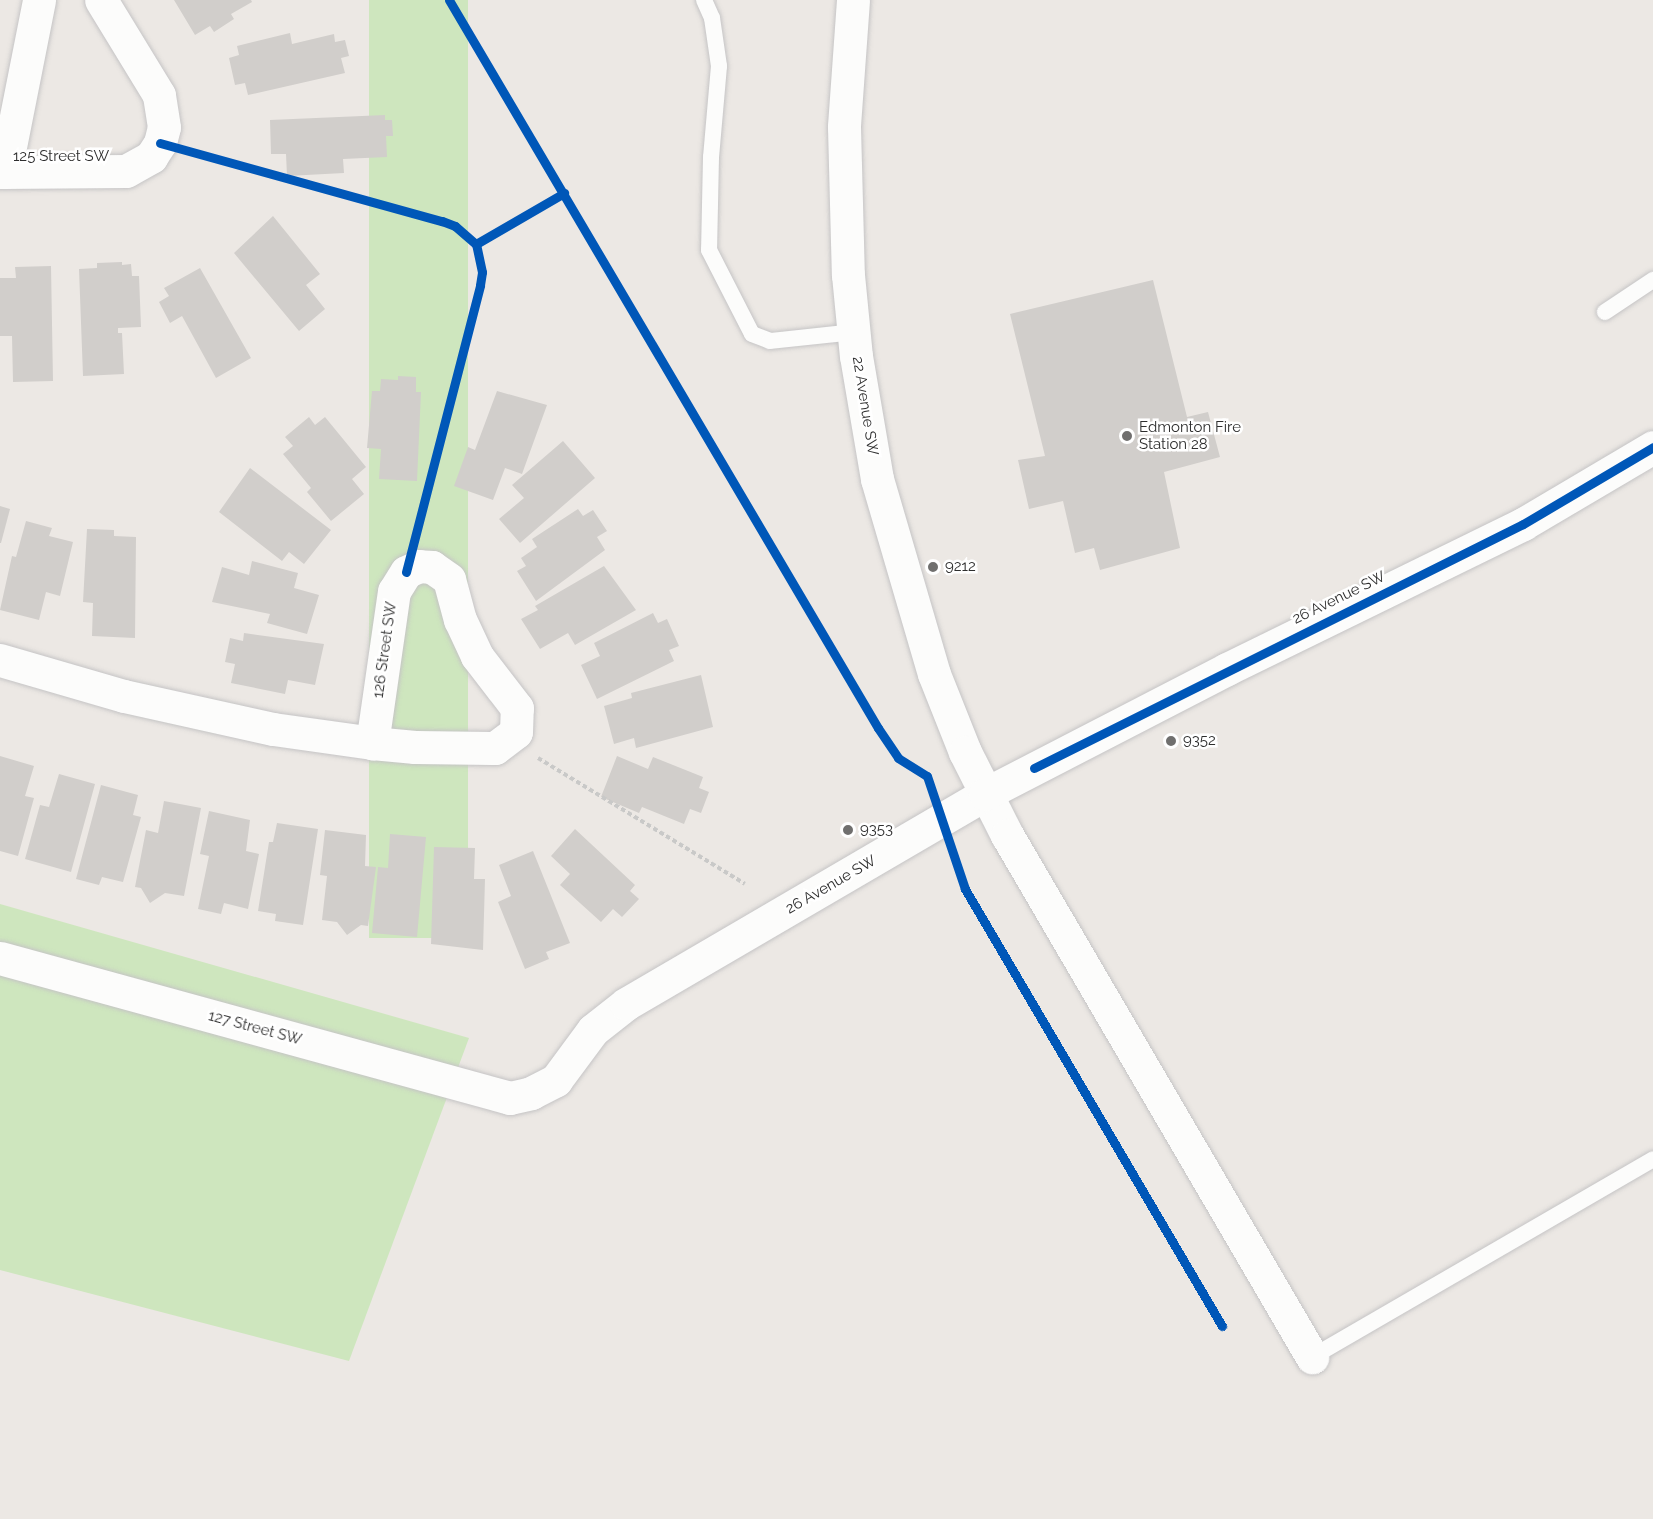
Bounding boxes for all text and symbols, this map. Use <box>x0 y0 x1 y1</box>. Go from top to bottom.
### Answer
street label: 125 Street SW <box>13 148 109 166</box>
street label: 22 Avenue SW <box>848 355 882 457</box>
place label: Edmonton Fire Station 28 <box>1139 418 1241 453</box>
marker: Edmonton Fire Station 28 <box>1120 429 1134 443</box>
place label: 9212 <box>945 558 976 576</box>
marker: 9212 <box>926 560 940 574</box>
street label: 26 Avenue SW <box>1289 568 1389 628</box>
street label: 126 Street SW <box>369 601 401 699</box>
place label: 9352 <box>1183 732 1216 750</box>
marker: 9352 <box>1164 734 1178 748</box>
place label: 9353 <box>860 821 893 839</box>
marker: 9353 <box>841 823 855 837</box>
street label: 26 Avenue SW <box>782 852 880 918</box>
street label: 127 Street SW <box>206 1007 304 1049</box>

